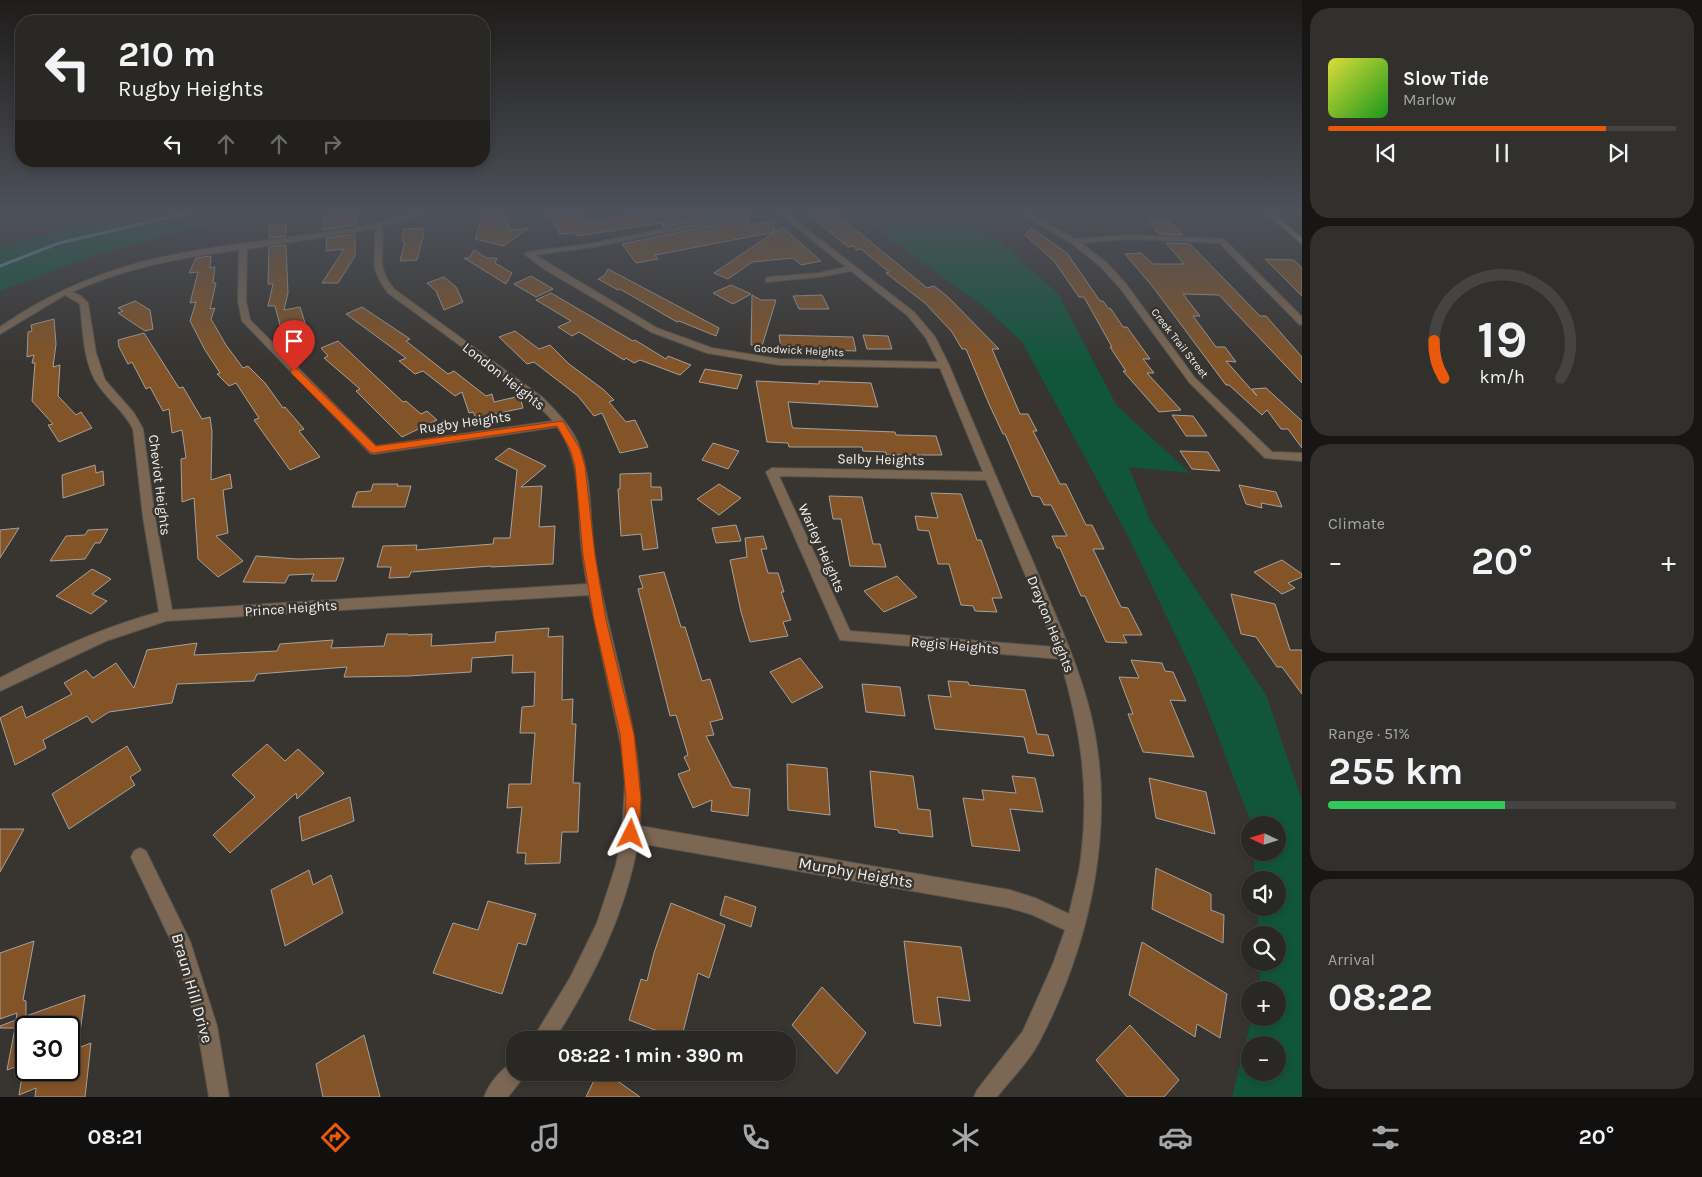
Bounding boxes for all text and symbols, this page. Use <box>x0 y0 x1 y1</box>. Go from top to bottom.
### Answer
text: 210 m <box>118 34 216 75</box>
icon: left <box>35 35 100 100</box>
text: Slow Tide <box>1403 68 1489 90</box>
text: Rugby Heights <box>118 76 264 102</box>
text: Marlow <box>1403 90 1456 109</box>
icon: left <box>159 130 187 158</box>
icon: ahead <box>212 130 240 158</box>
icon: ahead <box>265 130 293 158</box>
icon: right <box>318 130 346 158</box>
icon: previous <box>1372 139 1400 167</box>
icon: pause <box>1488 139 1516 167</box>
icon: next <box>1604 139 1632 167</box>
street label: Creek Trail Street <box>1148 306 1211 381</box>
text: 19 <box>1477 309 1527 370</box>
pin <box>273 320 315 371</box>
icon: arrive <box>280 327 308 355</box>
street label: London Heights <box>459 339 548 414</box>
street label: Goodwick Heights <box>753 342 845 359</box>
text: km/h <box>1479 367 1525 388</box>
street label: Rugby Heights <box>418 408 512 437</box>
street label: Cheviot Heights <box>145 434 174 536</box>
street label: Selby Heights <box>837 450 925 469</box>
street label: Warley Heights <box>794 501 849 595</box>
text: Climate <box>1328 514 1385 533</box>
text: 20° <box>1471 539 1533 584</box>
text: − <box>1328 545 1343 578</box>
text: + <box>1661 545 1676 578</box>
street label: Drayton Heights <box>1023 573 1078 675</box>
street label: Prince Heights <box>244 597 338 620</box>
street label: Regis Heights <box>910 633 1000 658</box>
text: Range · 51% <box>1328 724 1410 743</box>
text: 255 km <box>1328 749 1463 794</box>
position arrow <box>604 807 656 859</box>
north arrow <box>1241 816 1286 861</box>
map controls <box>1241 816 1286 1081</box>
street label: Murphy Heights <box>797 853 915 892</box>
button: sound <box>1241 871 1286 916</box>
button: search <box>1241 926 1286 971</box>
street label: Braun Hill Drive <box>168 931 217 1045</box>
text: Arrival <box>1328 950 1375 969</box>
text: 08:22 <box>1328 975 1433 1020</box>
button: + <box>1241 981 1286 1026</box>
speed limit sign: 30 <box>15 1016 80 1081</box>
button: − <box>1241 1036 1286 1081</box>
text: 08:22 · 1 min · 390 m <box>558 1045 744 1067</box>
icon: directions <box>318 1120 353 1155</box>
icon: music <box>528 1120 563 1155</box>
icon: phone <box>738 1120 773 1155</box>
icon: climate <box>948 1120 983 1155</box>
icon: car <box>1158 1120 1193 1155</box>
icon: filters <box>1368 1120 1403 1155</box>
text: 08:21 <box>88 1124 143 1150</box>
text: 20° <box>1579 1124 1614 1150</box>

